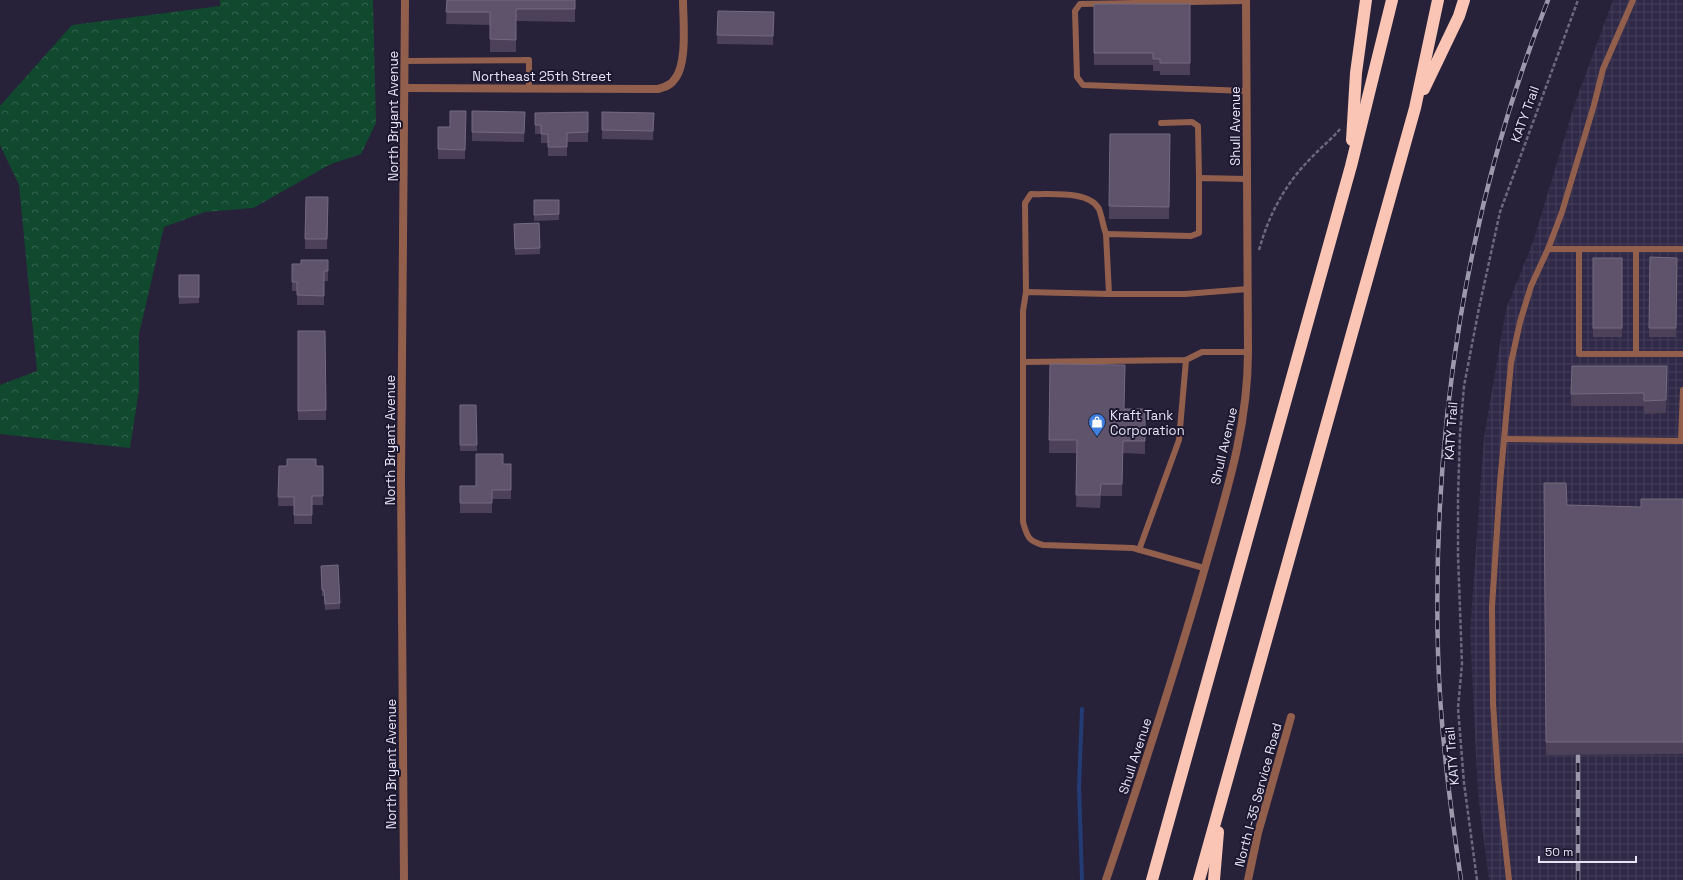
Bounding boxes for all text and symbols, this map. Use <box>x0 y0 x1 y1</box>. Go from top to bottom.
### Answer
street label: North Bryant Avenue <box>385 51 402 181</box>
street label: Northeast 25th Street <box>472 68 612 85</box>
street label: KATY Trail <box>1507 83 1543 145</box>
street label: Shull Avenue <box>1227 86 1244 166</box>
street label: North Bryant Avenue <box>382 375 399 505</box>
street label: KATY Trail <box>1440 401 1462 461</box>
street label: Shull Avenue <box>1207 405 1241 487</box>
place label: Kraft Tank Corporation <box>1110 407 1185 439</box>
shop icon: Kraft Tank Corporation <box>1087 412 1107 437</box>
street label: North Bryant Avenue <box>383 699 400 829</box>
street label: Shull Avenue <box>1115 716 1155 796</box>
street label: North I-35 Service Road <box>1231 721 1285 869</box>
street label: KATY Trail <box>1441 726 1463 786</box>
scale bar <box>1539 838 1636 864</box>
text: 50 m <box>1545 844 1573 860</box>

